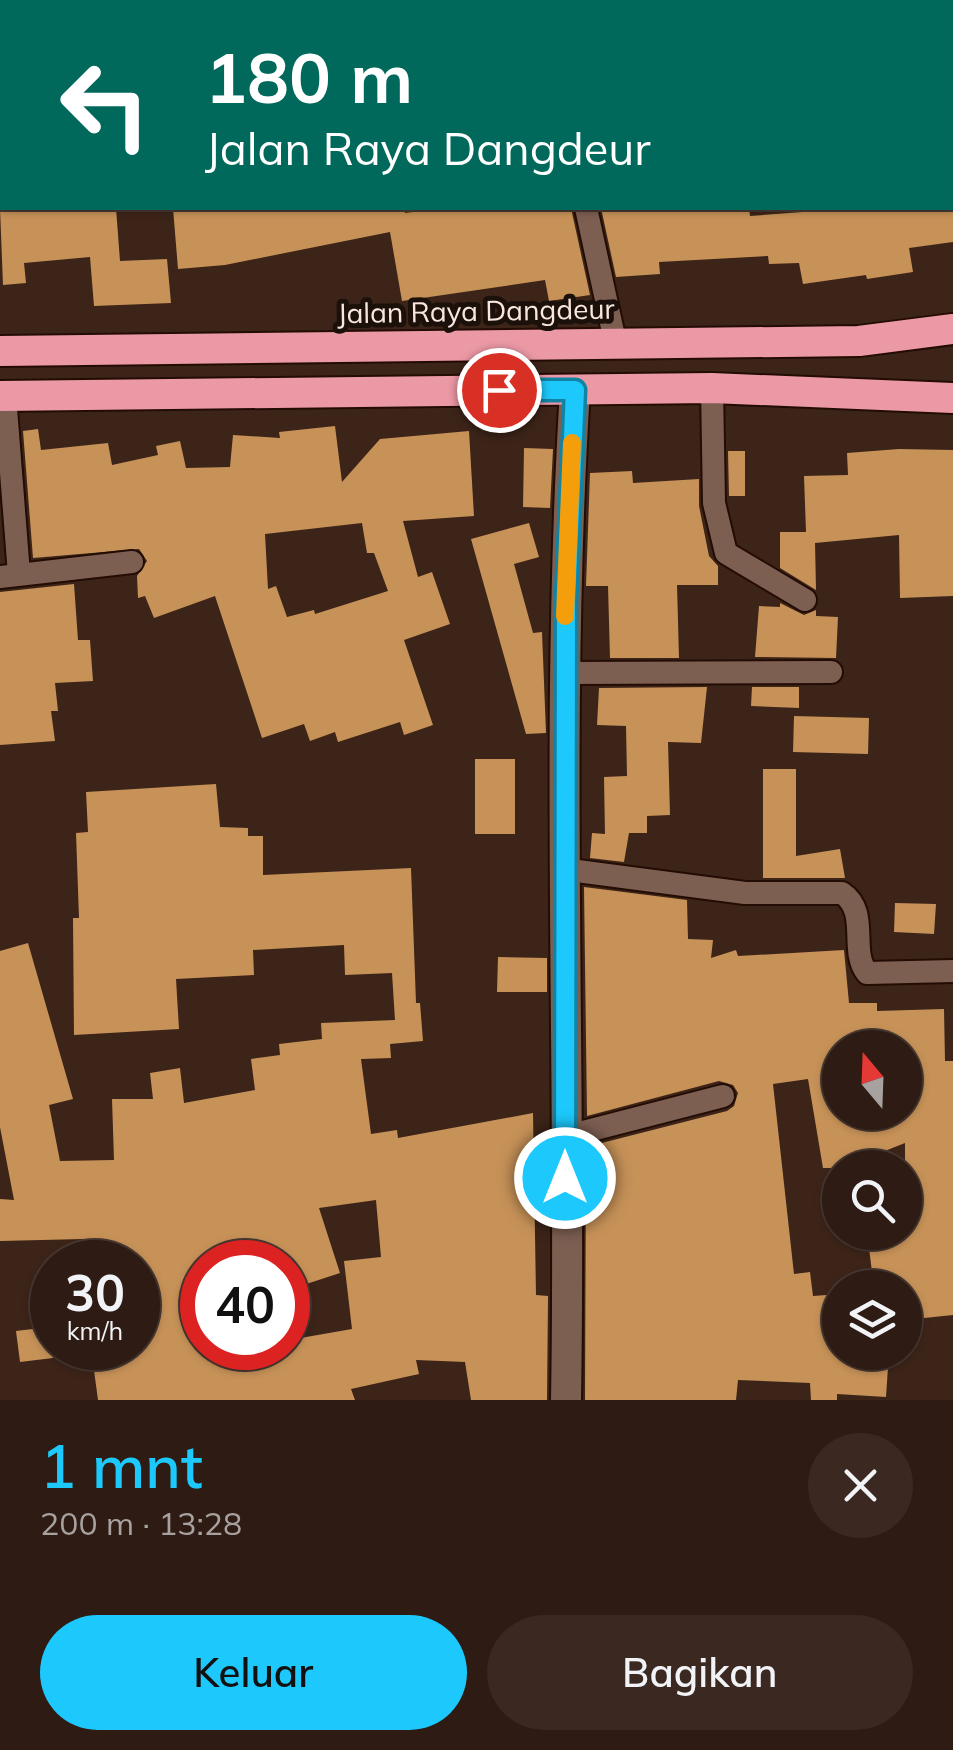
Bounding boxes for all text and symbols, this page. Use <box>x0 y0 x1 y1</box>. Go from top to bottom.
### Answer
text: 180 m <box>205 33 413 121</box>
icon: left <box>40 40 170 170</box>
text: Jalan Raya Dangdeur <box>205 120 651 176</box>
street label: Jalan Raya Dangdeur <box>337 291 616 330</box>
pin <box>457 348 542 433</box>
icon: arrive <box>472 363 527 418</box>
north arrow <box>822 1030 922 1130</box>
map controls <box>822 1030 922 1370</box>
position arrow <box>513 1126 617 1230</box>
button: search <box>822 1150 922 1250</box>
speed limit sign: 40 <box>180 1240 310 1370</box>
text: 30 <box>65 1261 125 1324</box>
button: layers <box>822 1270 922 1370</box>
text: km/h <box>67 1315 123 1346</box>
text: 1 mnt <box>40 1428 203 1503</box>
button: close <box>808 1433 913 1538</box>
text: 200 m · 13:28 <box>40 1503 242 1543</box>
button: Keluar <box>40 1615 467 1730</box>
button: Bagikan <box>487 1615 913 1730</box>

